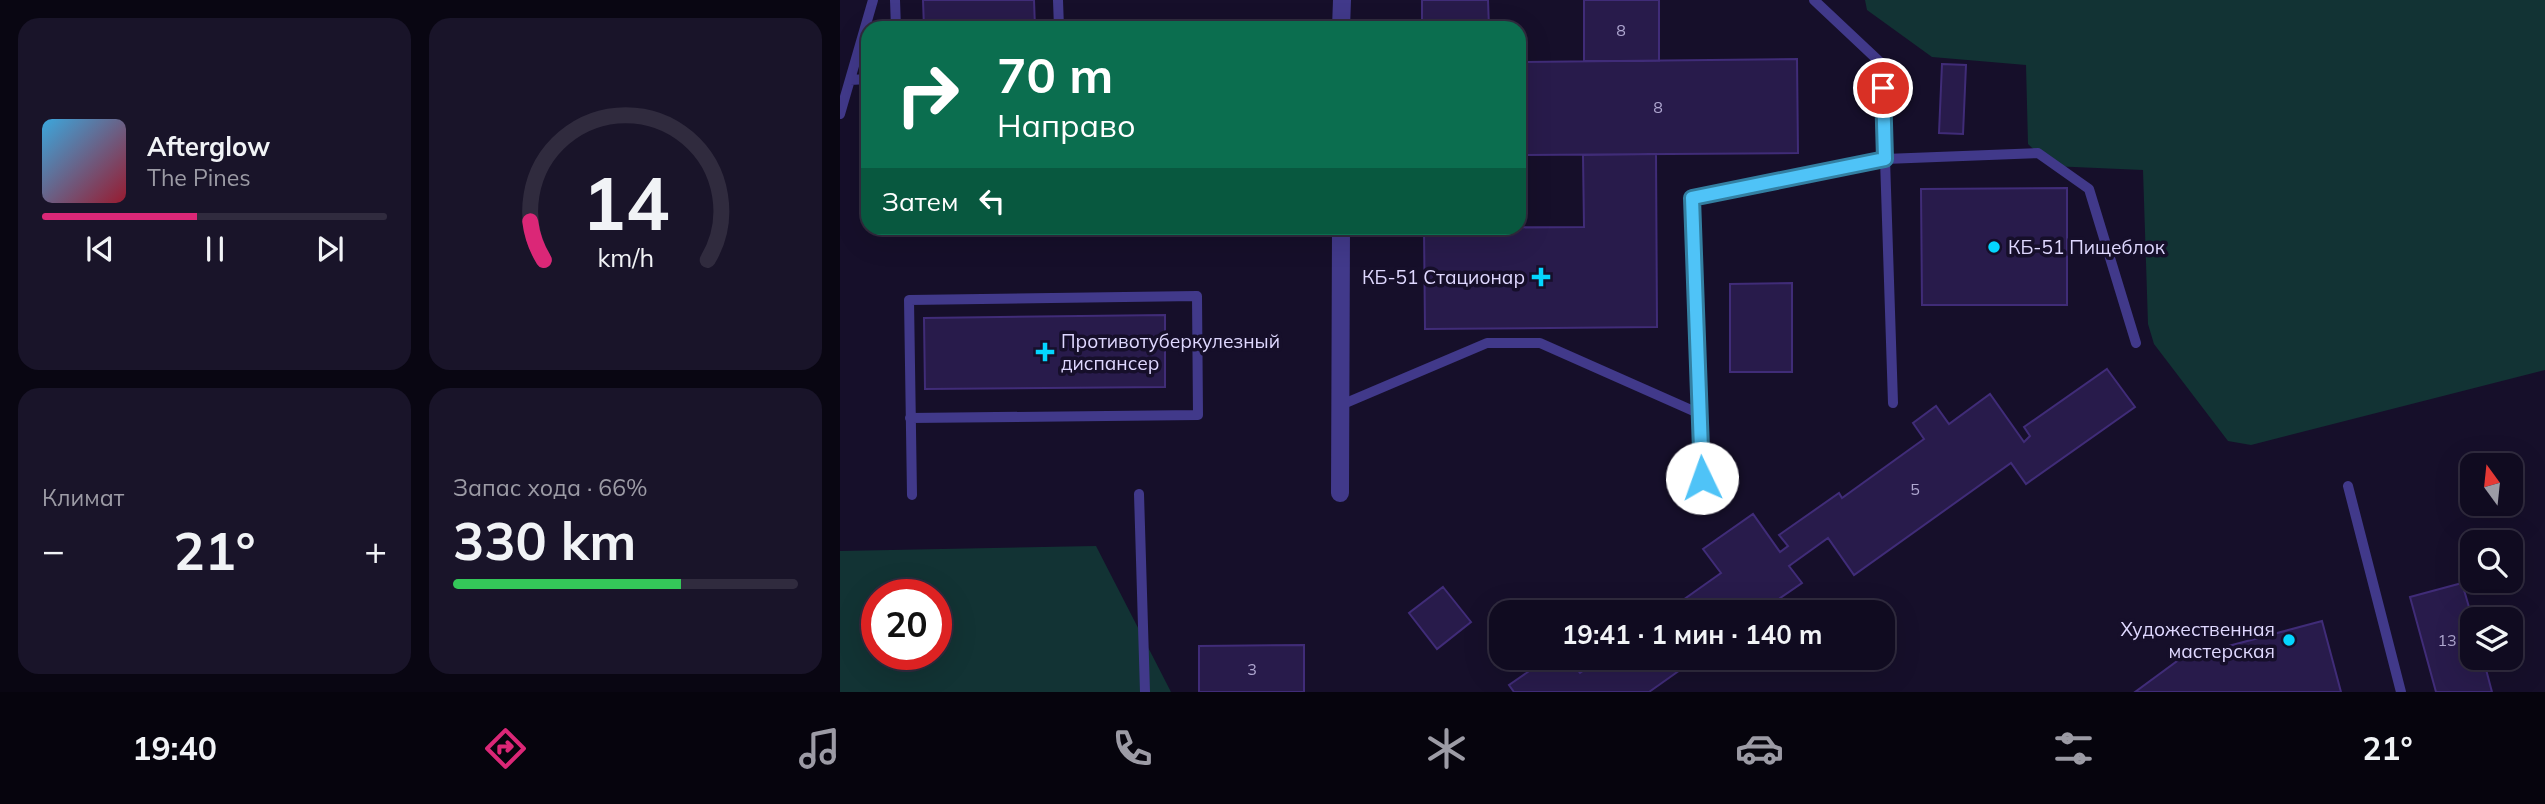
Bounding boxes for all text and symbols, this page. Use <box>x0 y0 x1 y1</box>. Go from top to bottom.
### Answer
house number: 8 <box>1616 20 1626 40</box>
text: 70 m <box>997 44 1113 105</box>
icon: right <box>882 49 973 140</box>
pin <box>1853 58 1913 118</box>
icon: arrive <box>1864 69 1902 107</box>
house number: 8 <box>1653 97 1663 117</box>
text: Направо <box>997 105 1136 145</box>
text: Afterglow <box>147 130 270 163</box>
text: 14 <box>582 157 669 248</box>
text: The Pines <box>147 163 251 192</box>
icon: left <box>973 182 1011 220</box>
text: Затем <box>882 185 959 218</box>
icon: previous <box>81 230 119 268</box>
icon: pause <box>196 230 234 268</box>
icon: next <box>311 230 349 268</box>
place label: КБ-51 Пищеблок <box>2008 235 2166 259</box>
marker: КБ-51 Пищеблок <box>1986 239 2002 255</box>
text: km/h <box>597 242 654 273</box>
place label: КБ-51 Стационар <box>1362 265 1525 289</box>
marker: КБ-51 Стационар <box>1531 267 1551 287</box>
place label: Противотуберкулезный диспансер <box>1061 329 1280 375</box>
marker: Противотуберкулезный диспансер <box>1035 342 1055 362</box>
position arrow <box>1665 441 1739 515</box>
north arrow <box>2460 453 2524 516</box>
map controls <box>2460 453 2523 670</box>
text: Запас хода · 66% <box>453 473 648 502</box>
house number: 5 <box>1910 479 1920 499</box>
text: Климат <box>42 483 124 512</box>
text: 330 km <box>453 508 636 573</box>
text: 21° <box>173 518 256 583</box>
text: − <box>42 526 65 574</box>
text: + <box>364 526 387 574</box>
button: search <box>2460 530 2523 593</box>
speed limit sign: 20 <box>861 579 952 670</box>
button: layers <box>2460 607 2523 670</box>
place label: Художественная мастерская <box>2120 617 2275 663</box>
text: 19:41 · 1 мин · 140 m <box>1562 618 1822 651</box>
house number: 13 <box>2437 630 2457 650</box>
marker: Художественная мастерская <box>2281 632 2297 648</box>
house number: 3 <box>1247 659 1257 679</box>
icon: directions <box>481 724 530 773</box>
icon: music <box>795 724 844 773</box>
icon: phone <box>1108 724 1157 773</box>
icon: climate <box>1422 724 1471 773</box>
icon: car <box>1735 724 1784 773</box>
icon: filters <box>2049 724 2098 773</box>
text: 19:40 <box>132 728 217 768</box>
text: 21° <box>2362 728 2413 768</box>

